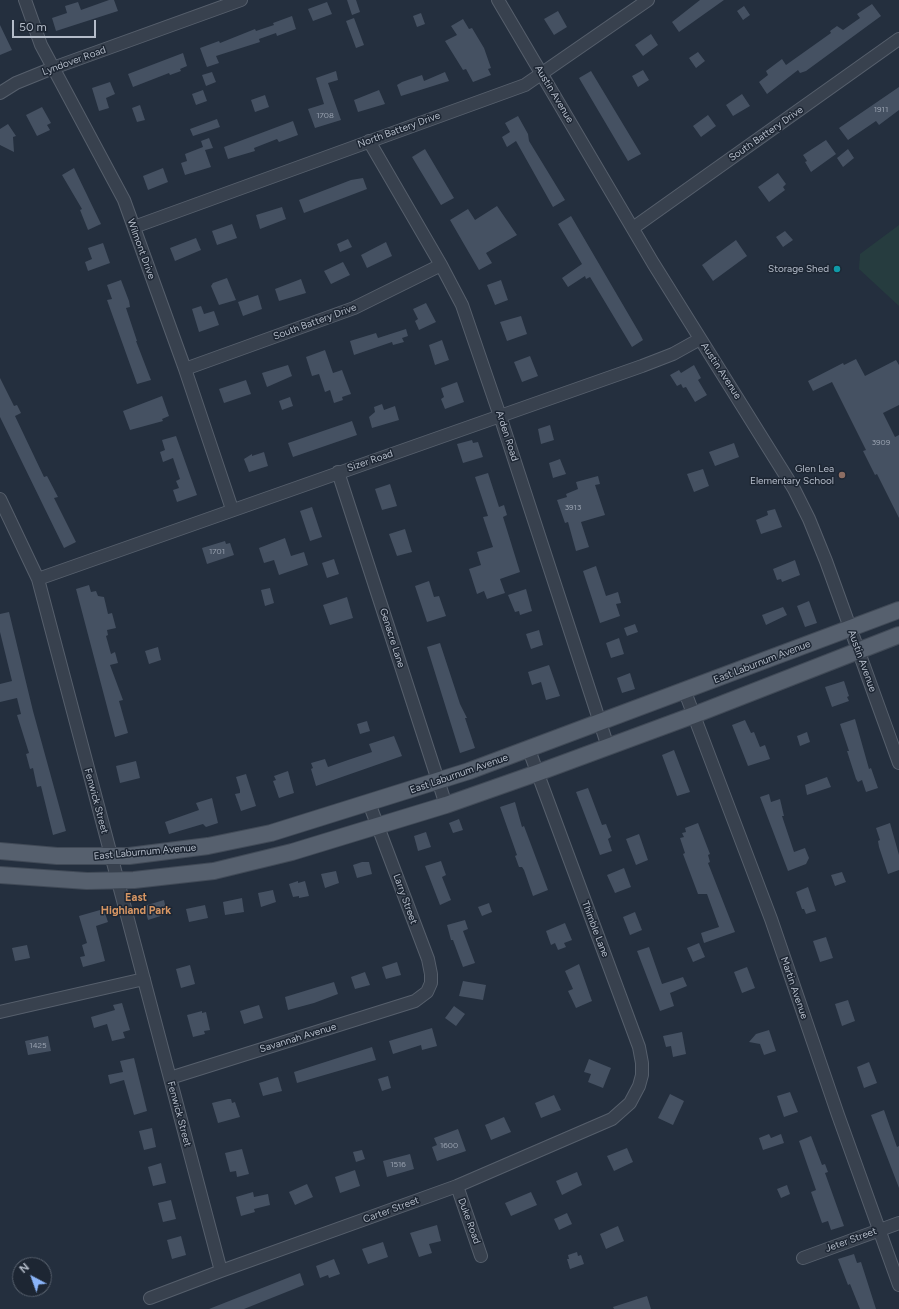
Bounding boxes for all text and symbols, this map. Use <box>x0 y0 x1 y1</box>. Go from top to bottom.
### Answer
scale bar <box>14 12 98 38</box>
text: 50 m <box>19 20 47 34</box>
street label: Lyndover Road <box>41 44 107 78</box>
street label: Austin Avenue <box>532 63 576 125</box>
street label: South Battery Drive <box>727 104 805 164</box>
house number: 1911 <box>874 105 888 115</box>
street label: North Battery Drive <box>356 109 442 151</box>
house number: 1708 <box>316 111 334 121</box>
street label: Wilmont Drive <box>125 217 157 281</box>
place label: Storage Shed <box>768 263 829 275</box>
marker: Storage Shed <box>832 264 842 274</box>
street label: South Battery Drive <box>272 301 358 343</box>
street label: Austin Avenue <box>698 340 744 402</box>
street label: Arden Road <box>493 409 521 463</box>
house number: 3909 <box>872 438 890 448</box>
street label: Sizer Road <box>345 448 395 474</box>
place label: Glen Lea Elementary School <box>750 463 834 486</box>
marker: Glen Lea Elementary School <box>837 470 847 480</box>
house number: 3913 <box>565 503 581 513</box>
house number: 1701 <box>209 547 225 557</box>
street label: Genacre Lane <box>377 607 407 669</box>
street label: Austin Avenue <box>845 628 879 694</box>
street label: East Laburnum Avenue <box>712 638 812 686</box>
street label: East Laburnum Avenue <box>408 752 510 796</box>
street label: Fenwick Street <box>82 767 110 835</box>
street label: East Laburnum Avenue <box>93 842 197 862</box>
street label: Larry Street <box>390 872 420 926</box>
district label: East Highland Park <box>101 891 171 917</box>
street label: Thimble Lane <box>579 899 611 959</box>
street label: Martin Avenue <box>778 955 810 1021</box>
street label: Savannah Avenue <box>258 1021 338 1055</box>
house number: 1425 <box>29 1041 47 1051</box>
street label: Fenwick Street <box>165 1080 193 1148</box>
house number: 1600 <box>440 1141 458 1151</box>
house number: 1516 <box>390 1160 406 1170</box>
street label: Carter Street <box>361 1194 421 1226</box>
street label: Duke Road <box>455 1196 483 1246</box>
street label: Jeter Street <box>824 1225 878 1255</box>
north arrow <box>12 1257 52 1297</box>
text: N <box>17 1261 32 1276</box>

